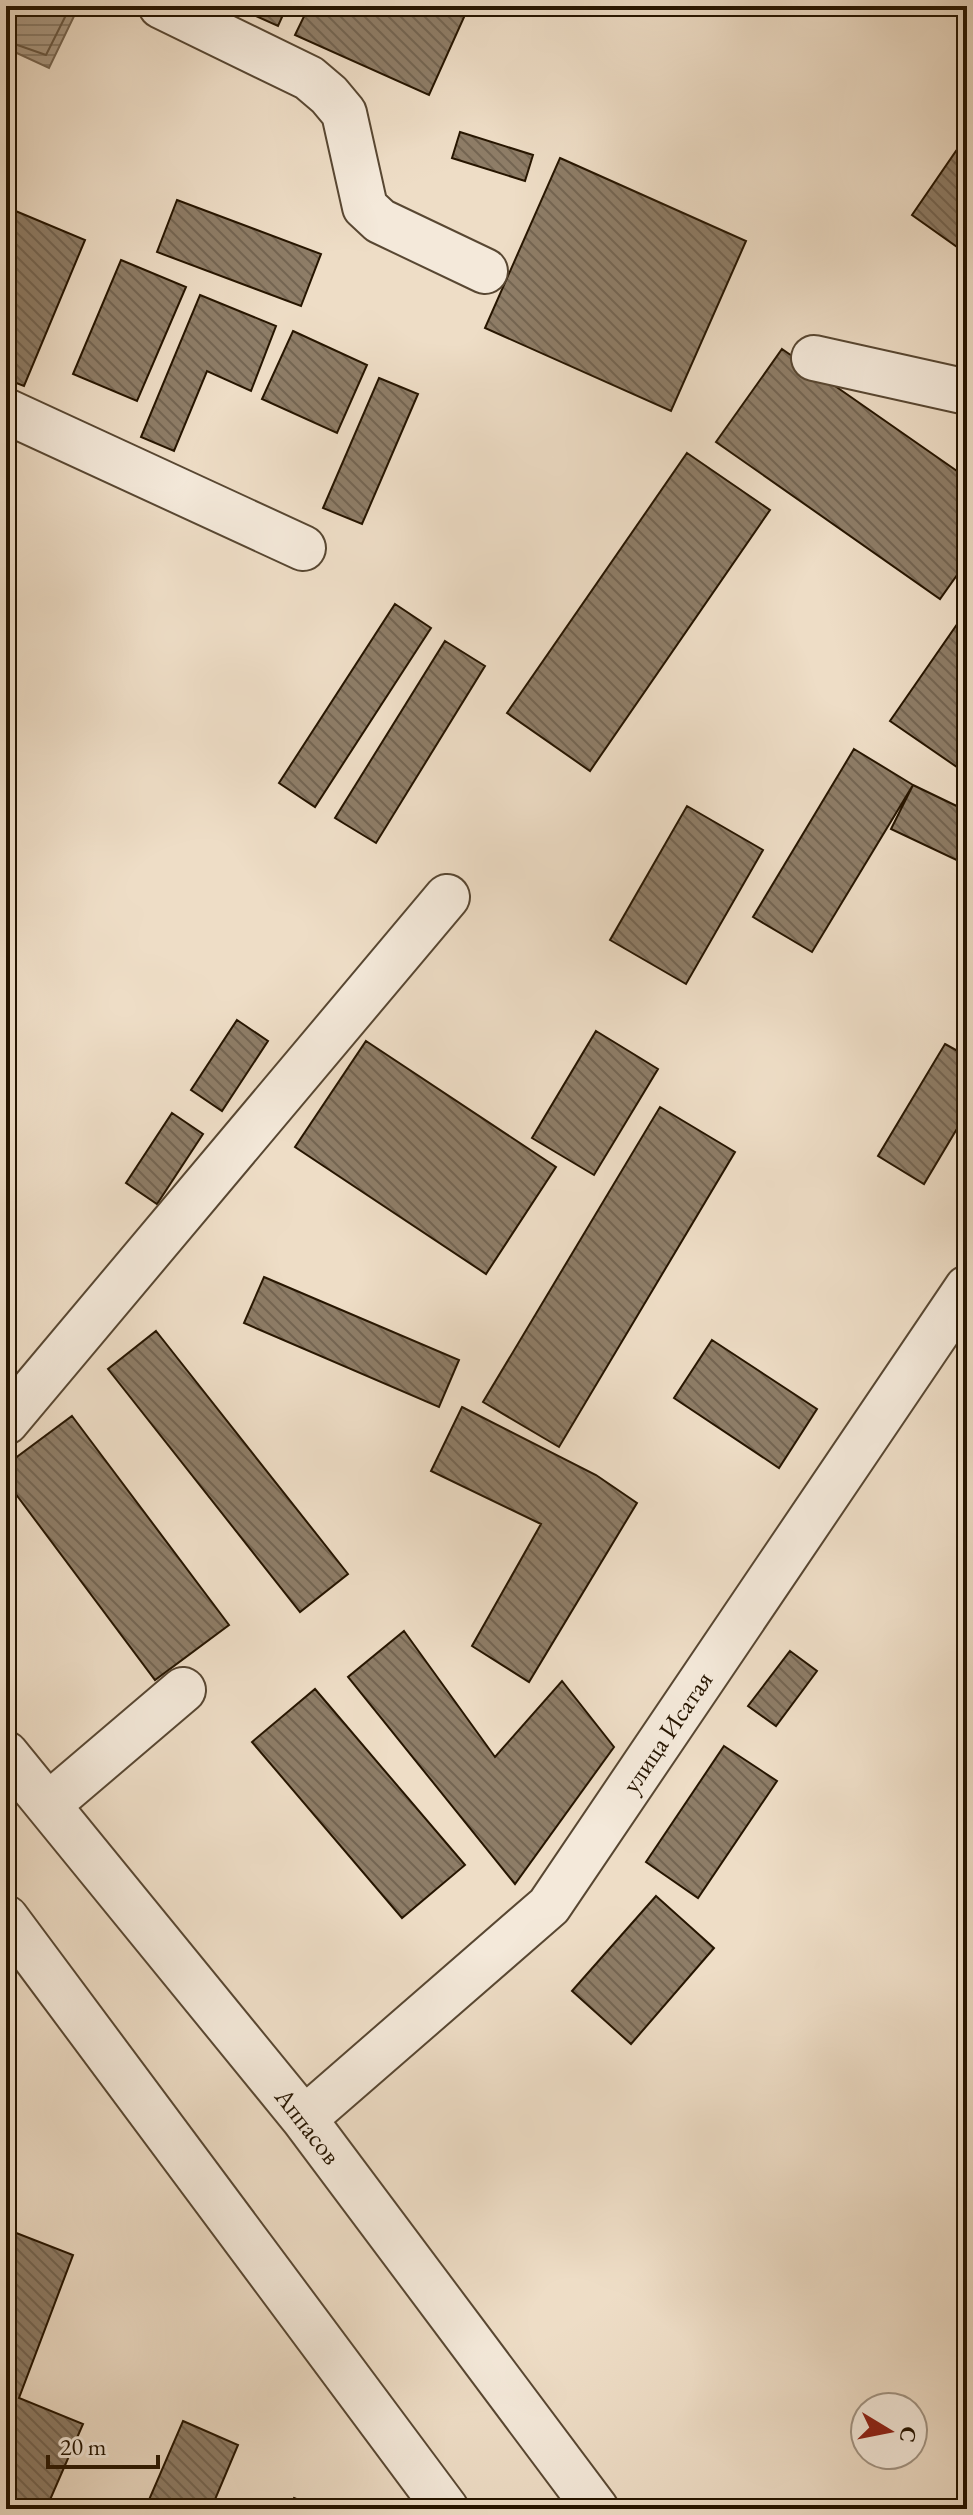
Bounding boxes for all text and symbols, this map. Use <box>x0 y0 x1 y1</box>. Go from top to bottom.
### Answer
street label: улица Исатая <box>614 1664 720 1800</box>
street label: Аппасов <box>267 2080 349 2171</box>
north arrow <box>849 2391 929 2471</box>
scale bar <box>48 2419 158 2469</box>
text: С <box>893 2424 924 2445</box>
text: 20 m <box>60 2431 107 2462</box>

